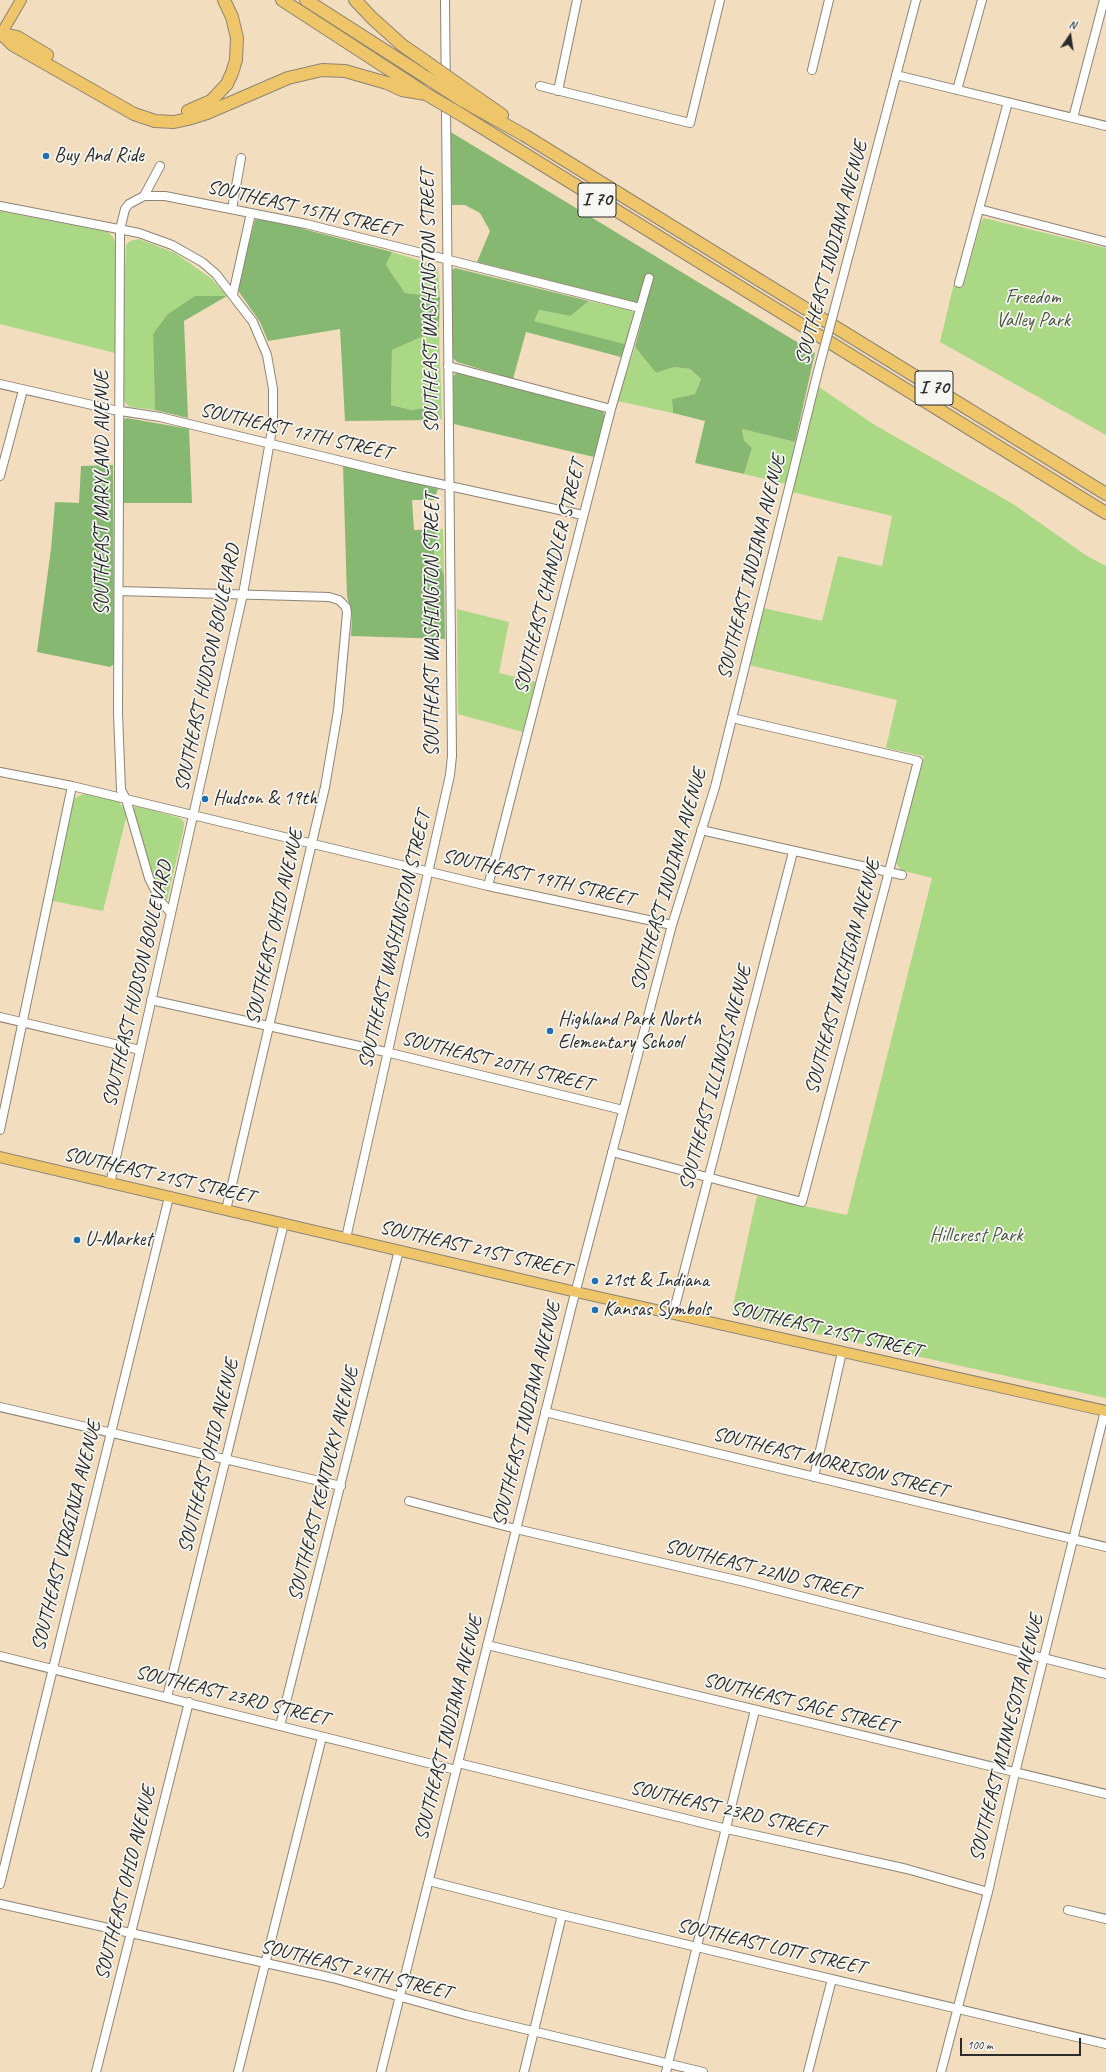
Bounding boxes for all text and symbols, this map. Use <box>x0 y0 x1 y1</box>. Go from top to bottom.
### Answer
north arrow <box>1050 16 1090 56</box>
text: N <box>1068 17 1078 32</box>
street label: SOUTHEAST INDIANA AVENUE <box>791 138 873 368</box>
place label: Buy And Ride <box>54 144 144 168</box>
marker: Buy And Ride <box>41 151 51 161</box>
street label: SOUTHEAST WASHINGTON STREET <box>416 169 444 433</box>
street label: SOUTHEAST 15TH STREET <box>205 175 401 243</box>
road number: I 70 <box>578 183 616 217</box>
park label: Freedom Valley Park <box>996 286 1070 333</box>
street label: SOUTHEAST MARYLAND AVENUE <box>91 371 115 615</box>
road number: I 70 <box>915 371 953 405</box>
street label: SOUTHEAST 17TH STREET <box>198 398 394 466</box>
street label: SOUTHEAST INDIANA AVENUE <box>712 452 792 682</box>
street label: SOUTHEAST CHANDLER STREET <box>509 458 591 696</box>
street label: SOUTHEAST WASHINGTON STREET <box>421 493 445 757</box>
street label: SOUTHEAST HUDSON BOULEVARD <box>170 542 246 794</box>
street label: SOUTHEAST INDIANA AVENUE <box>626 766 712 994</box>
place label: Hudson & 19th <box>213 787 317 811</box>
marker: Hudson & 19th <box>200 794 210 804</box>
street label: SOUTHEAST WASHINGTON STREET <box>354 809 436 1071</box>
street label: SOUTHEAST OHIO AVENUE <box>241 827 309 1027</box>
street label: SOUTHEAST 19TH STREET <box>440 844 636 912</box>
street label: SOUTHEAST MICHIGAN AVENUE <box>800 857 886 1097</box>
street label: SOUTHEAST HUDSON BOULEVARD <box>98 859 178 1109</box>
street label: SOUTHEAST ILLINOIS AVENUE <box>674 963 758 1193</box>
place label: Highland Park North Elementary School <box>558 1008 701 1055</box>
marker: Highland Park North Elementary School <box>545 1026 555 1036</box>
street label: SOUTHEAST 20TH STREET <box>399 1027 595 1097</box>
street label: SOUTHEAST 21ST STREET <box>61 1142 257 1210</box>
street label: SOUTHEAST 21ST STREET <box>377 1215 573 1283</box>
park label: Hillcrest Park <box>929 1224 1023 1248</box>
place label: U-Market <box>85 1228 152 1252</box>
marker: U-Market <box>72 1235 82 1245</box>
place label: 21st & Indiana <box>603 1269 709 1293</box>
marker: 21st & Indiana <box>590 1276 600 1286</box>
street label: SOUTHEAST 21ST STREET <box>728 1296 924 1364</box>
place label: Kansas Symbols <box>603 1298 711 1322</box>
street label: SOUTHEAST INDIANA AVENUE <box>487 1299 567 1529</box>
marker: Kansas Symbols <box>590 1305 600 1315</box>
street label: SOUTHEAST OHIO AVENUE <box>173 1357 245 1555</box>
street label: SOUTHEAST KENTUCKY AVENUE <box>283 1365 365 1603</box>
street label: SOUTHEAST VIRGINIA AVENUE <box>27 1419 107 1653</box>
street label: SOUTHEAST MORRISON STREET <box>710 1422 950 1504</box>
street label: SOUTHEAST 22ND STREET <box>662 1534 862 1606</box>
street label: SOUTHEAST MINNESOTA AVENUE <box>965 1612 1049 1864</box>
street label: SOUTHEAST INDIANA AVENUE <box>409 1613 489 1843</box>
street label: SOUTHEAST 23RD STREET <box>133 1660 331 1732</box>
street label: SOUTHEAST SAGE STREET <box>701 1668 899 1740</box>
street label: SOUTHEAST 23RD STREET <box>628 1776 826 1844</box>
street label: SOUTHEAST OHIO AVENUE <box>90 1784 162 1982</box>
street label: SOUTHEAST LOTT STREET <box>674 1914 868 1980</box>
street label: SOUTHEAST 24TH STREET <box>258 1935 454 2005</box>
scale bar <box>962 2030 1083 2056</box>
text: 100 m <box>967 2037 993 2053</box>

